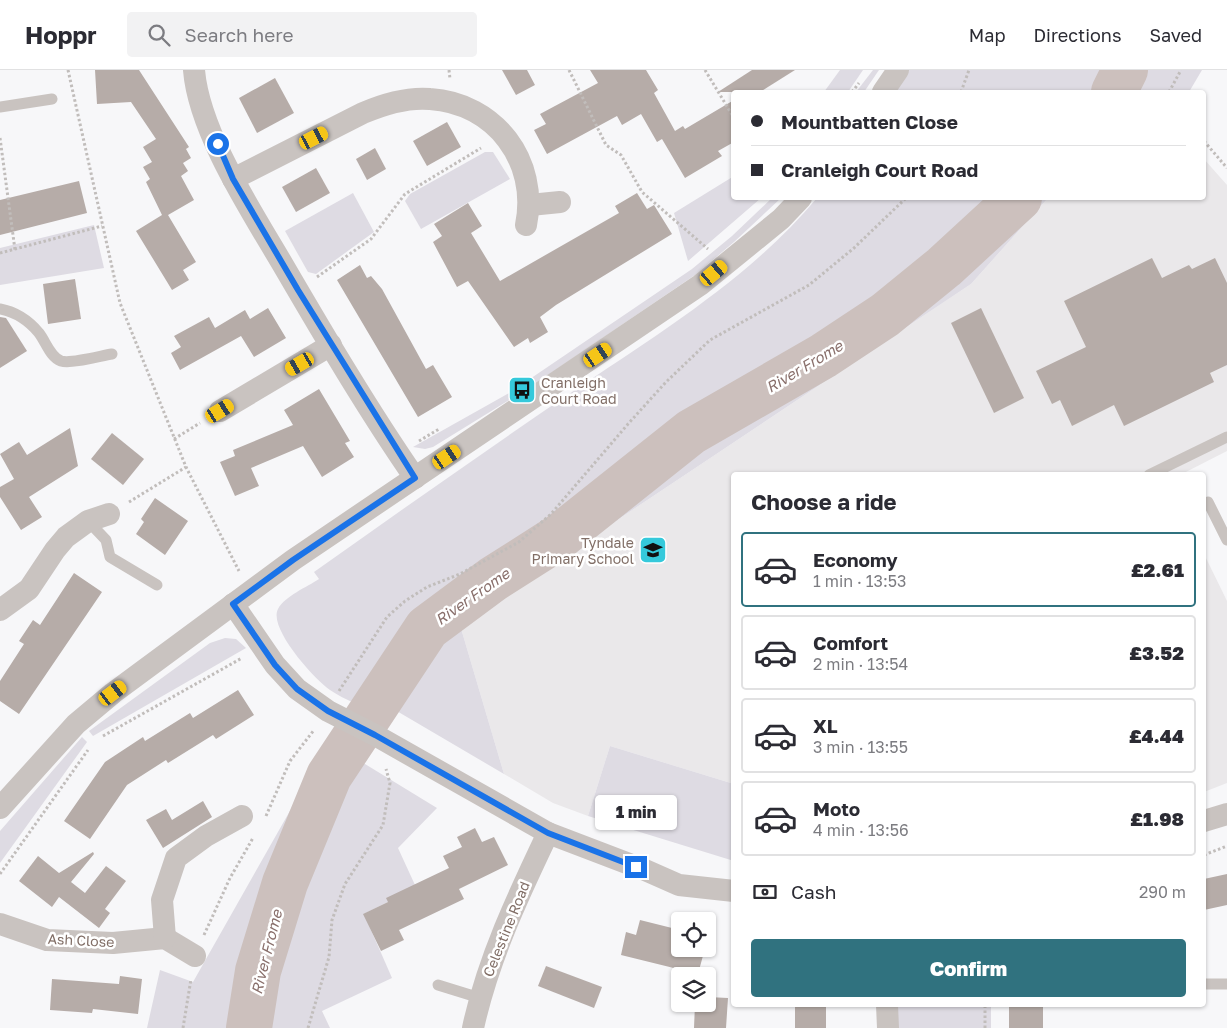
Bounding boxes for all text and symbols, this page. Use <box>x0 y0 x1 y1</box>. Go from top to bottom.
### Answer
search box <box>127 12 477 57</box>
text: Hoppr <box>25 20 97 49</box>
icon: search <box>145 21 173 49</box>
text: Search here <box>185 23 293 46</box>
text: Map <box>969 24 1005 46</box>
text: Directions <box>1033 24 1121 46</box>
text: Saved <box>1149 24 1202 46</box>
text: Mountbatten Close <box>781 110 958 133</box>
car <box>297 125 330 151</box>
route start <box>207 133 229 155</box>
text: Cranleigh Court Road <box>781 158 978 181</box>
car <box>697 258 730 288</box>
water label: River Frome <box>762 335 847 396</box>
car <box>581 340 614 370</box>
car <box>283 350 316 378</box>
place label: Cranleigh Court Road <box>541 374 617 407</box>
bus stop icon: Cranleigh Court Road <box>507 375 537 405</box>
car <box>203 397 236 425</box>
car <box>430 442 463 472</box>
text: Choose a ride <box>751 488 897 515</box>
place label: Tyndale Primary School <box>532 534 634 567</box>
school or university icon: Tyndale Primary School <box>638 535 668 565</box>
icon: car <box>753 547 798 592</box>
text: Economy <box>813 548 898 571</box>
text: £2.61 <box>1131 558 1184 581</box>
water label: River Frome <box>432 563 514 628</box>
text: 1 min · 13:53 <box>813 571 906 591</box>
icon: car <box>753 630 798 675</box>
text: Comfort <box>813 631 888 654</box>
text: £3.52 <box>1129 641 1184 664</box>
text: 2 min · 13:54 <box>813 654 908 674</box>
car <box>96 678 129 708</box>
icon: car <box>753 713 798 758</box>
text: XL <box>813 714 838 737</box>
text: £4.44 <box>1129 724 1184 747</box>
text: 3 min · 13:55 <box>813 737 908 757</box>
callout: 1 min <box>595 794 677 830</box>
icon: car <box>753 796 798 841</box>
text: Moto <box>813 797 860 820</box>
text: 1 min <box>616 802 656 822</box>
text: £1.98 <box>1130 807 1184 830</box>
text: 4 min · 13:56 <box>813 820 909 840</box>
route end <box>625 856 647 878</box>
icon: cash <box>751 878 779 906</box>
street label: Celestine Road <box>479 879 533 979</box>
text: Cash <box>791 880 836 903</box>
text: 290 m <box>1139 882 1186 902</box>
water label: River Frome <box>247 907 285 996</box>
map controls <box>671 912 716 1012</box>
button: locate <box>671 912 716 957</box>
street label: Ash Close <box>47 930 115 950</box>
button: Confirm <box>751 939 1186 997</box>
button: layers <box>671 967 716 1012</box>

